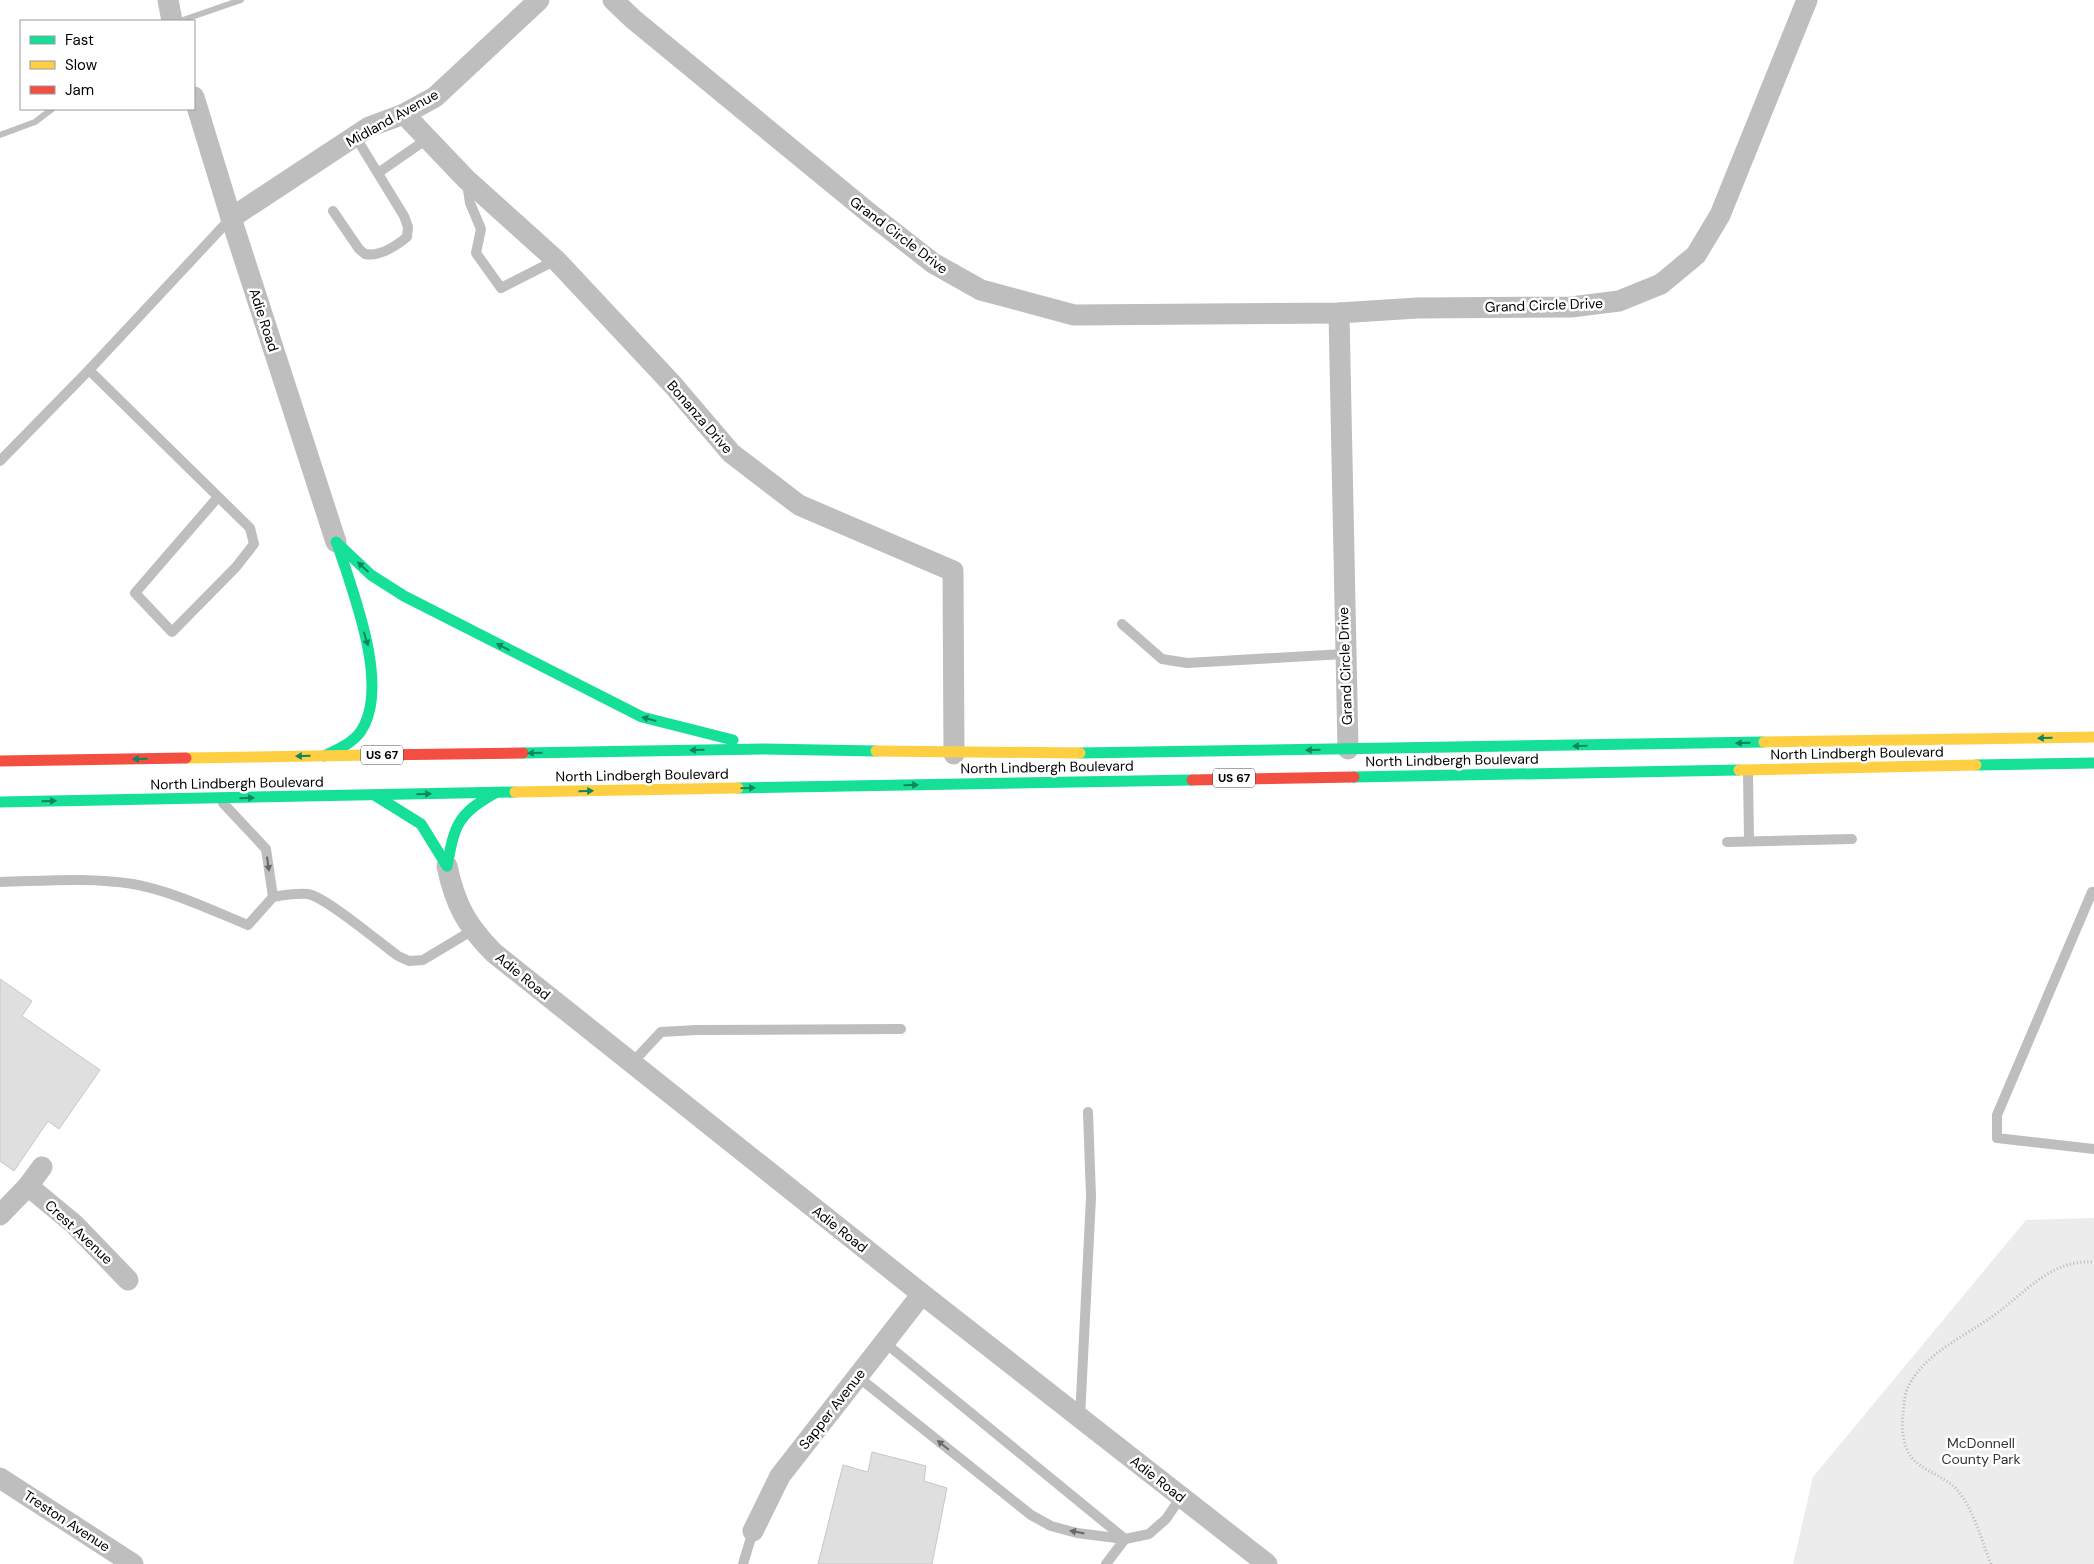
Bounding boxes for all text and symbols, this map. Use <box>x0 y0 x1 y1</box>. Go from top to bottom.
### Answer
legend <box>20 20 195 110</box>
text: Fast <box>65 30 94 50</box>
text: Slow <box>65 55 98 75</box>
text: Jam <box>65 80 94 100</box>
street label: Midland Avenue <box>343 85 441 151</box>
street label: Grand Circle Drive <box>846 192 952 278</box>
street label: Adie Road <box>245 286 283 354</box>
street label: Grand Circle Drive <box>1485 294 1603 316</box>
street label: Bonanza Drive <box>663 377 737 457</box>
one-way arrow <box>357 561 369 573</box>
street label: Grand Circle Drive <box>1334 607 1356 725</box>
one-way arrow <box>362 632 370 647</box>
one-way arrow <box>496 643 511 651</box>
one-way arrow <box>641 715 656 723</box>
one-way arrow <box>2037 734 2053 742</box>
one-way arrow <box>1735 739 1751 747</box>
one-way arrow <box>1572 742 1588 750</box>
street label: North Lindbergh Boulevard <box>1770 742 1944 764</box>
road number: US 67 <box>361 746 403 764</box>
one-way arrow <box>689 746 705 754</box>
one-way arrow <box>1305 746 1321 754</box>
one-way arrow <box>527 749 543 757</box>
street label: North Lindbergh Boulevard <box>1365 749 1539 771</box>
one-way arrow <box>294 753 310 761</box>
one-way arrow <box>132 755 148 763</box>
street label: North Lindbergh Boulevard <box>960 756 1134 778</box>
street label: North Lindbergh Boulevard <box>555 764 729 786</box>
road number: US 67 <box>1213 768 1255 788</box>
street label: North Lindbergh Boulevard <box>150 772 324 794</box>
one-way arrow <box>903 781 919 789</box>
one-way arrow <box>741 784 757 792</box>
one-way arrow <box>578 787 594 795</box>
one-way arrow <box>416 790 432 798</box>
one-way arrow <box>239 794 255 802</box>
one-way arrow <box>41 797 57 805</box>
one-way arrow <box>264 857 272 873</box>
street label: Adie Road <box>492 948 554 1004</box>
street label: Crest Avenue <box>41 1196 117 1268</box>
street label: Adie Road <box>809 1202 871 1256</box>
street label: Sapper Avenue <box>795 1365 869 1453</box>
park label: McDonnell County Park <box>1941 1434 2021 1468</box>
one-way arrow <box>937 1439 950 1450</box>
street label: Adie Road <box>1127 1452 1189 1506</box>
street label: Treston Avenue <box>20 1486 114 1556</box>
one-way arrow <box>1069 1528 1085 1536</box>

